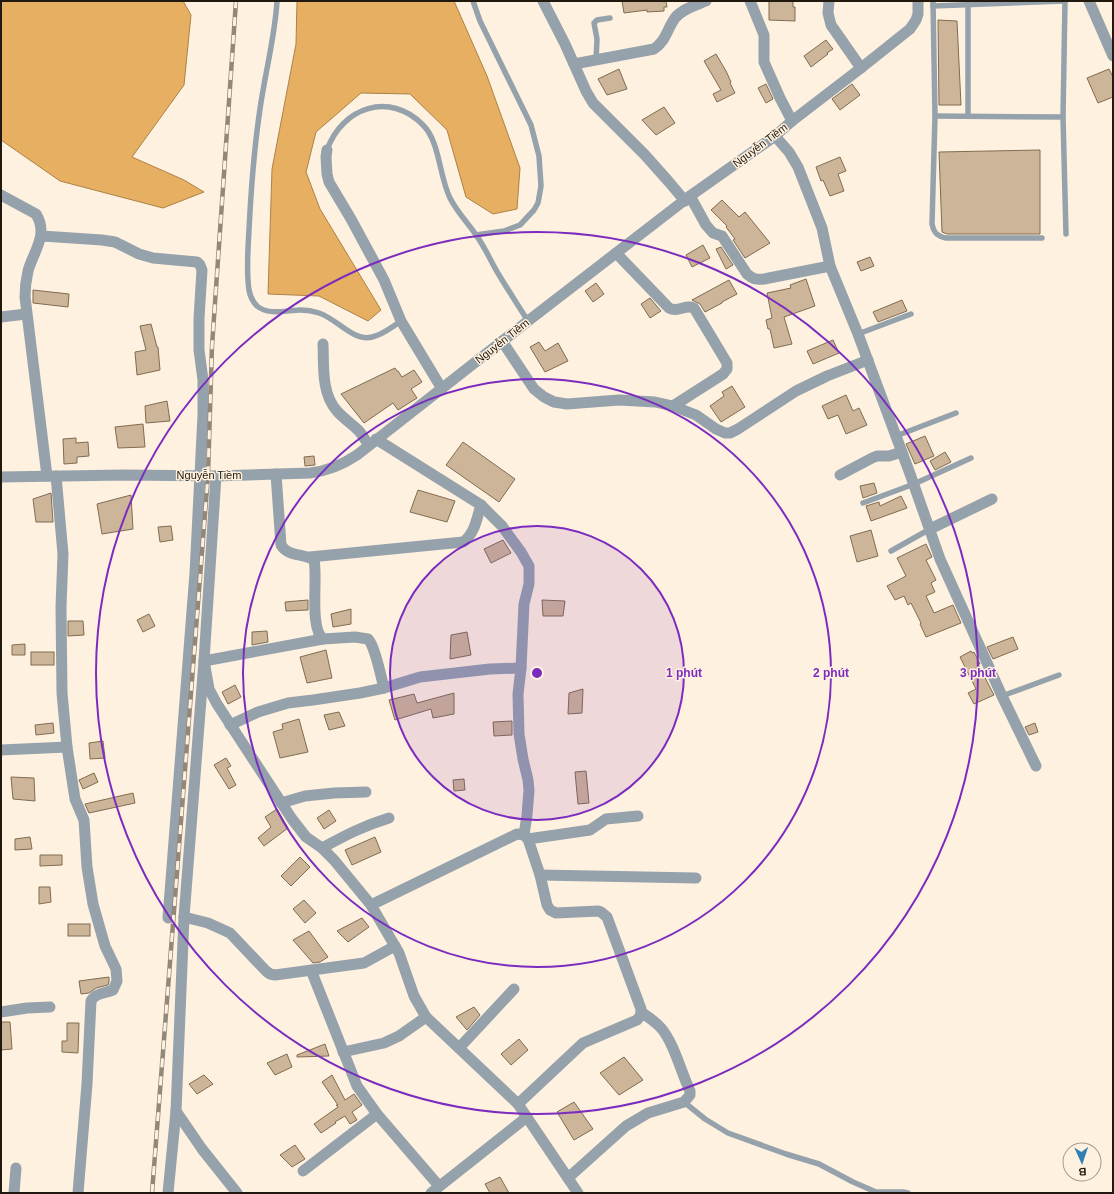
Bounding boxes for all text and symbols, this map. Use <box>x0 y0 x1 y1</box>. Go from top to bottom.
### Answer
street label: Nguyễn Tiềm <box>731 121 789 169</box>
street label: Nguyễn Tiềm <box>473 316 531 366</box>
street label: Nguyễn Tiềm <box>177 469 241 481</box>
centre of rings <box>530 666 544 680</box>
text: 1 phút <box>666 666 702 680</box>
text: 2 phút <box>813 666 849 680</box>
text: 3 phút <box>960 666 996 680</box>
north arrow <box>1062 1142 1102 1182</box>
text: B <box>1078 1166 1087 1178</box>

